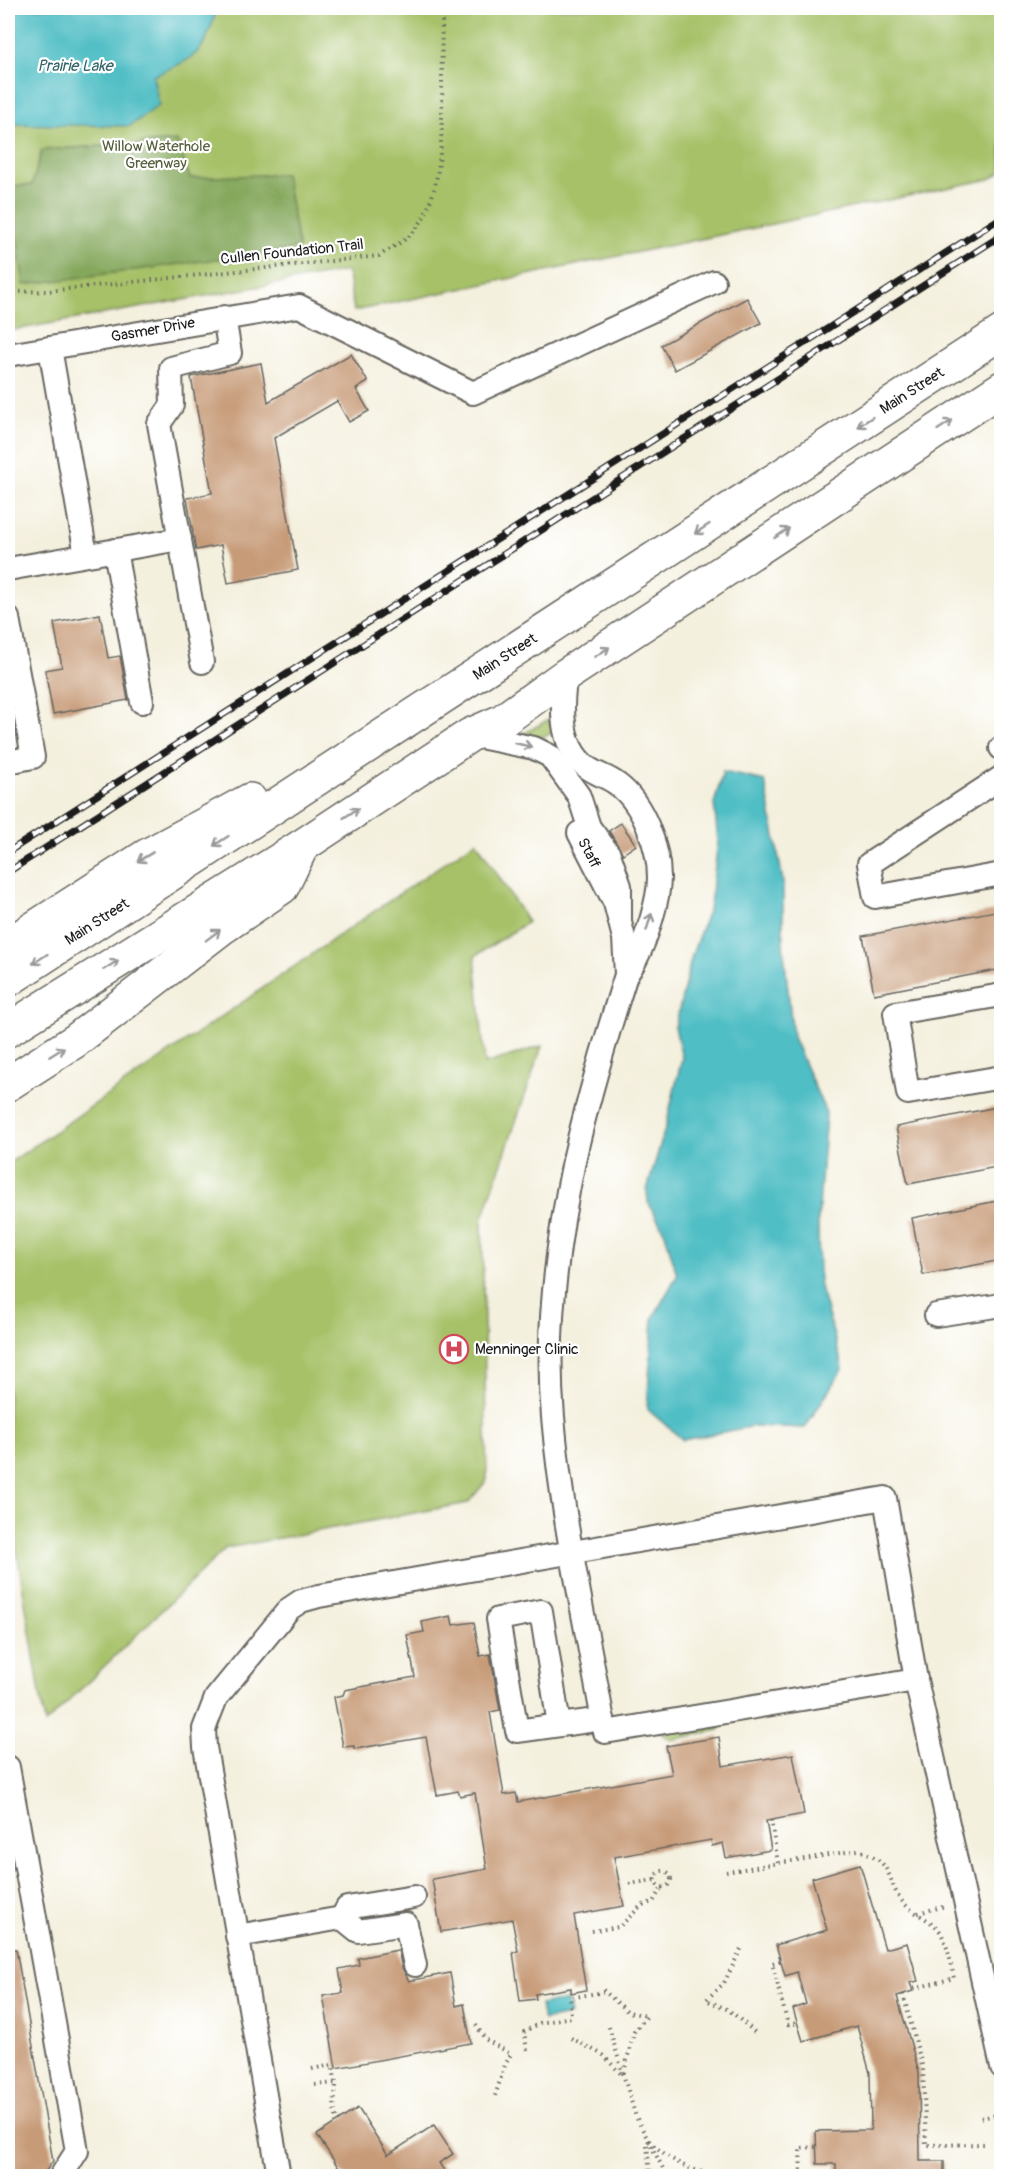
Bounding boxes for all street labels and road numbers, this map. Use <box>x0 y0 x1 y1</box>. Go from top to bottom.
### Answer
street label: Cullen Foundation Trail <box>219 235 365 269</box>
street label: Gasmer Drive <box>110 313 197 347</box>
street label: Main Street <box>876 363 948 419</box>
street label: Main Street <box>469 629 541 685</box>
street label: Staff <box>573 835 605 872</box>
street label: Main Street <box>61 894 133 950</box>

